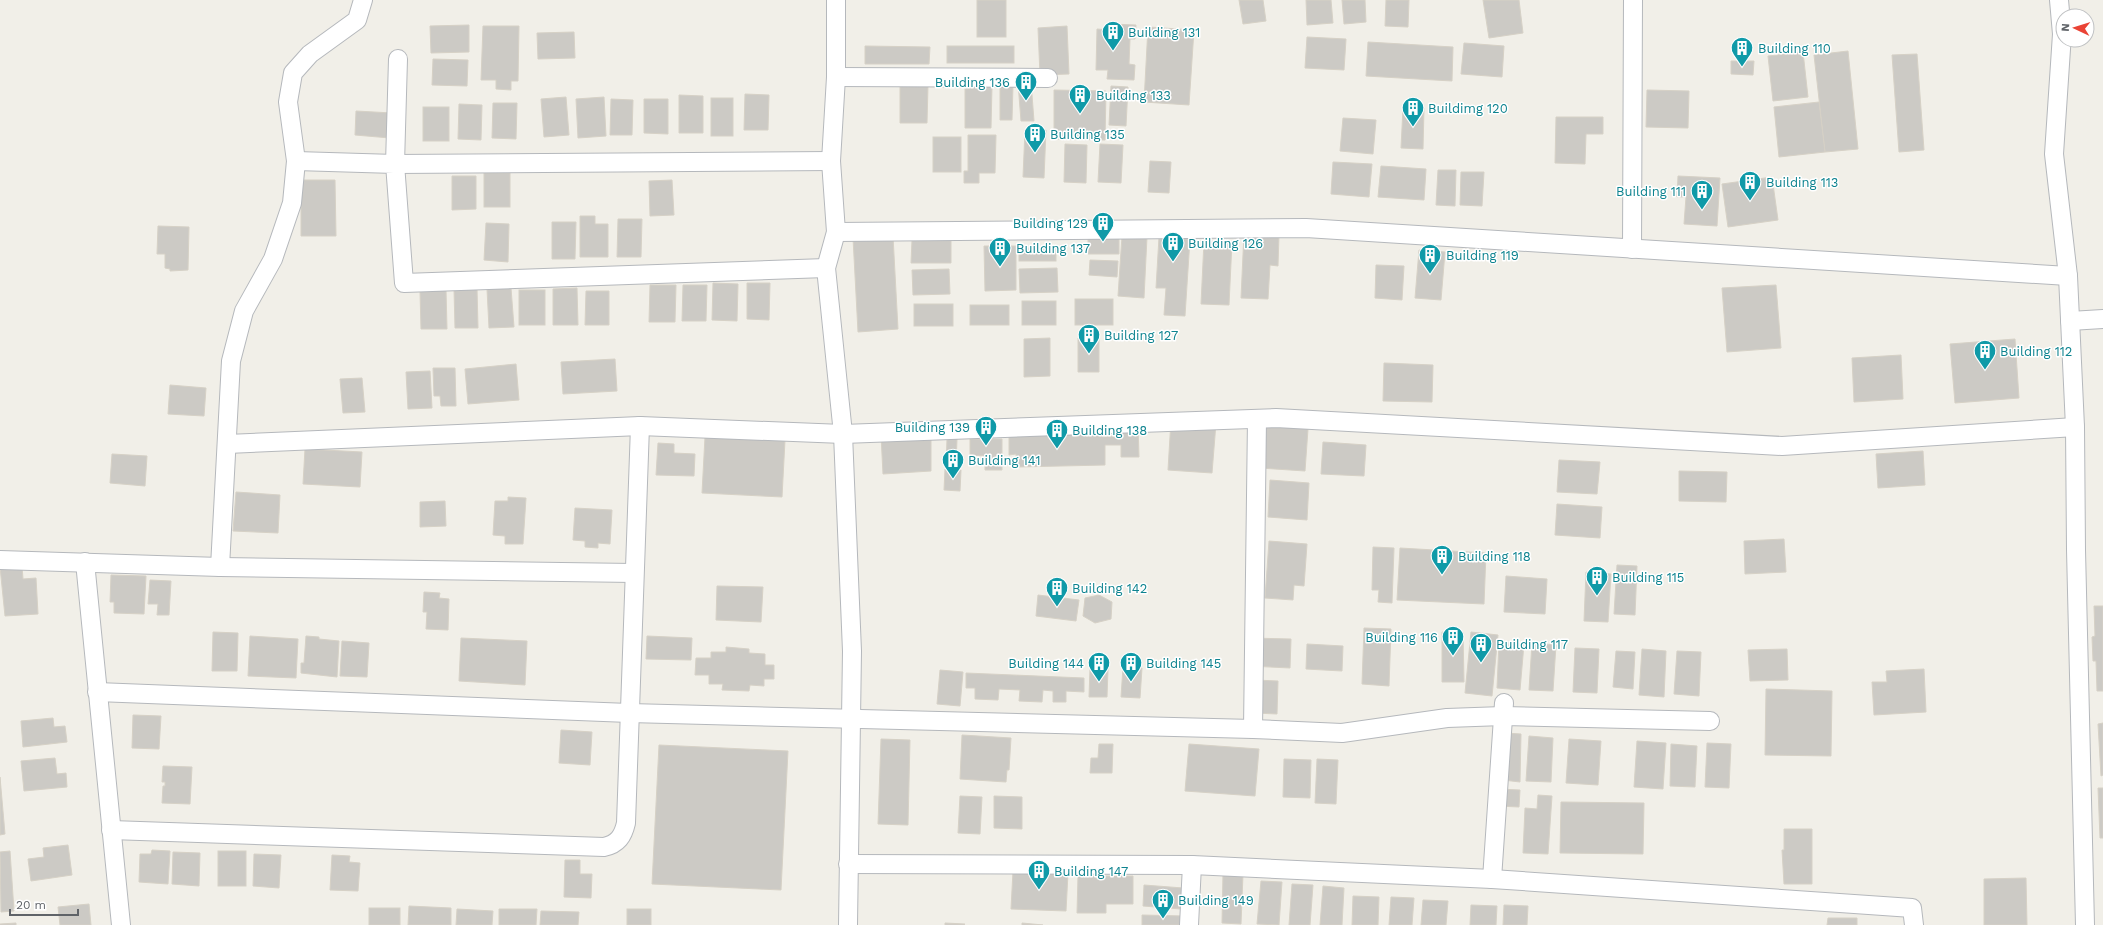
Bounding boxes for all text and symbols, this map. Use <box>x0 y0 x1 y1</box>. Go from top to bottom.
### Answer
north arrow <box>2055 8 2095 48</box>
building icon: Building 131 <box>1100 19 1126 52</box>
text: N <box>2059 23 2072 32</box>
place label: Building 131 <box>1128 25 1200 40</box>
building icon: Building 110 <box>1729 35 1755 68</box>
place label: Building 110 <box>1758 41 1831 56</box>
building icon: Building 136 <box>1013 69 1039 102</box>
place label: Building 136 <box>935 75 1010 90</box>
building icon: Building 133 <box>1067 82 1093 115</box>
place label: Building 133 <box>1096 88 1171 103</box>
building icon: Buildimg 120 <box>1400 95 1426 128</box>
place label: Buildimg 120 <box>1428 101 1508 116</box>
building icon: Building 135 <box>1022 121 1048 154</box>
place label: Building 135 <box>1050 127 1125 142</box>
building icon: Building 113 <box>1737 169 1763 202</box>
place label: Building 113 <box>1766 175 1838 190</box>
building icon: Building 111 <box>1689 178 1715 211</box>
place label: Building 111 <box>1616 184 1686 199</box>
building icon: Building 129 <box>1090 210 1116 243</box>
place label: Building 129 <box>1013 216 1088 231</box>
building icon: Building 126 <box>1160 230 1186 263</box>
building icon: Building 137 <box>987 235 1013 268</box>
place label: Building 126 <box>1188 236 1263 251</box>
place label: Building 137 <box>1016 241 1090 256</box>
building icon: Building 119 <box>1417 242 1443 275</box>
place label: Building 119 <box>1446 248 1519 263</box>
building icon: Building 127 <box>1076 322 1102 355</box>
place label: Building 127 <box>1104 328 1178 343</box>
building icon: Building 112 <box>1972 338 1998 371</box>
place label: Building 112 <box>2000 344 2072 359</box>
building icon: Building 139 <box>973 414 999 447</box>
building icon: Building 138 <box>1044 417 1070 450</box>
place label: Building 139 <box>895 420 970 435</box>
place label: Building 138 <box>1072 423 1147 438</box>
building icon: Building 141 <box>940 447 966 480</box>
place label: Building 141 <box>968 453 1041 468</box>
building icon: Building 118 <box>1429 543 1455 576</box>
place label: Building 118 <box>1458 549 1531 564</box>
building icon: Building 115 <box>1584 564 1610 597</box>
place label: Building 115 <box>1612 570 1684 585</box>
building icon: Building 142 <box>1044 575 1070 608</box>
place label: Building 142 <box>1072 581 1147 596</box>
building icon: Building 116 <box>1440 624 1466 657</box>
place label: Building 116 <box>1365 630 1438 645</box>
building icon: Building 117 <box>1468 631 1494 664</box>
place label: Building 117 <box>1496 637 1568 652</box>
building icon: Building 144 <box>1086 650 1112 683</box>
building icon: Building 145 <box>1118 650 1144 683</box>
place label: Building 144 <box>1008 656 1084 671</box>
place label: Building 145 <box>1146 656 1221 671</box>
building icon: Building 147 <box>1026 858 1052 891</box>
place label: Building 147 <box>1054 864 1128 879</box>
building icon: Building 149 <box>1150 887 1176 920</box>
scale bar <box>10 891 78 917</box>
place label: Building 149 <box>1178 893 1254 908</box>
text: 20 m <box>16 898 46 912</box>

